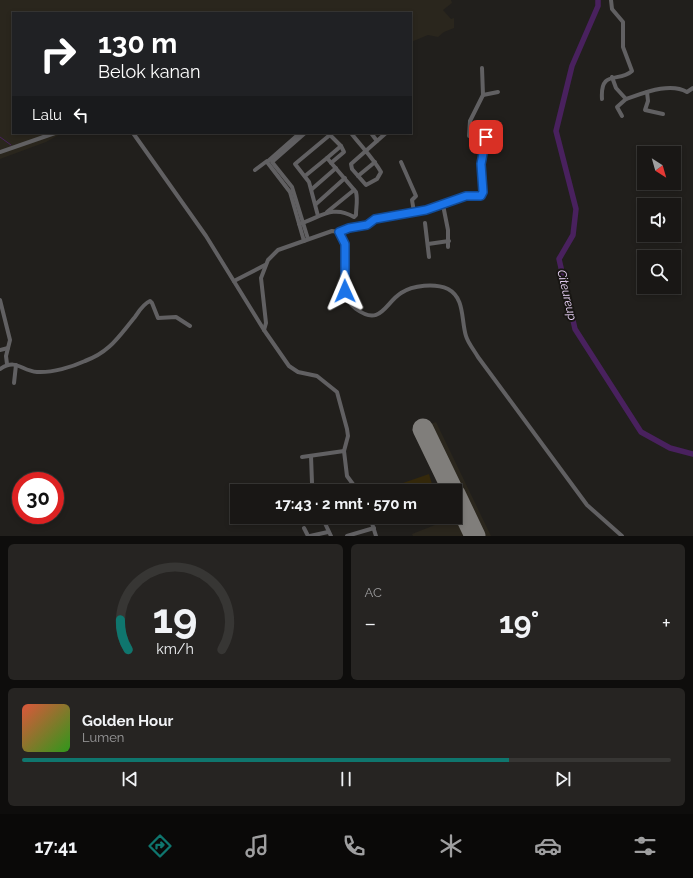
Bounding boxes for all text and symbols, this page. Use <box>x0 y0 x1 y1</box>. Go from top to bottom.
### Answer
text: 130 m <box>98 27 177 60</box>
icon: right <box>32 28 84 80</box>
text: Belok kanan <box>98 61 200 82</box>
icon: left <box>70 104 92 126</box>
text: Lalu <box>32 106 62 124</box>
pin <box>469 120 503 154</box>
icon: arrive <box>475 126 497 148</box>
north arrow <box>637 146 681 190</box>
map controls <box>637 146 681 294</box>
button: sound <box>637 198 681 242</box>
button: search <box>637 250 681 294</box>
water label: Citeureup <box>554 268 580 322</box>
position arrow <box>324 270 366 312</box>
speed limit sign: 30 <box>12 472 64 524</box>
text: 17:43 · 2 mnt · 570 m <box>275 495 417 513</box>
text: AC <box>365 585 382 600</box>
text: 19 <box>153 594 198 643</box>
text: 19° <box>499 605 539 640</box>
text: − <box>365 610 376 636</box>
text: + <box>662 610 671 636</box>
text: km/h <box>156 641 194 657</box>
text: Golden Hour <box>82 712 173 730</box>
text: Lumen <box>82 730 124 745</box>
icon: previous <box>119 768 141 790</box>
icon: pause <box>335 768 357 790</box>
icon: next <box>552 768 574 790</box>
icon: directions <box>146 832 174 860</box>
icon: music <box>243 832 271 860</box>
icon: phone <box>340 832 368 860</box>
icon: climate <box>437 832 465 860</box>
icon: car <box>534 832 562 860</box>
icon: filters <box>631 832 659 860</box>
text: 17:41 <box>34 836 77 857</box>

